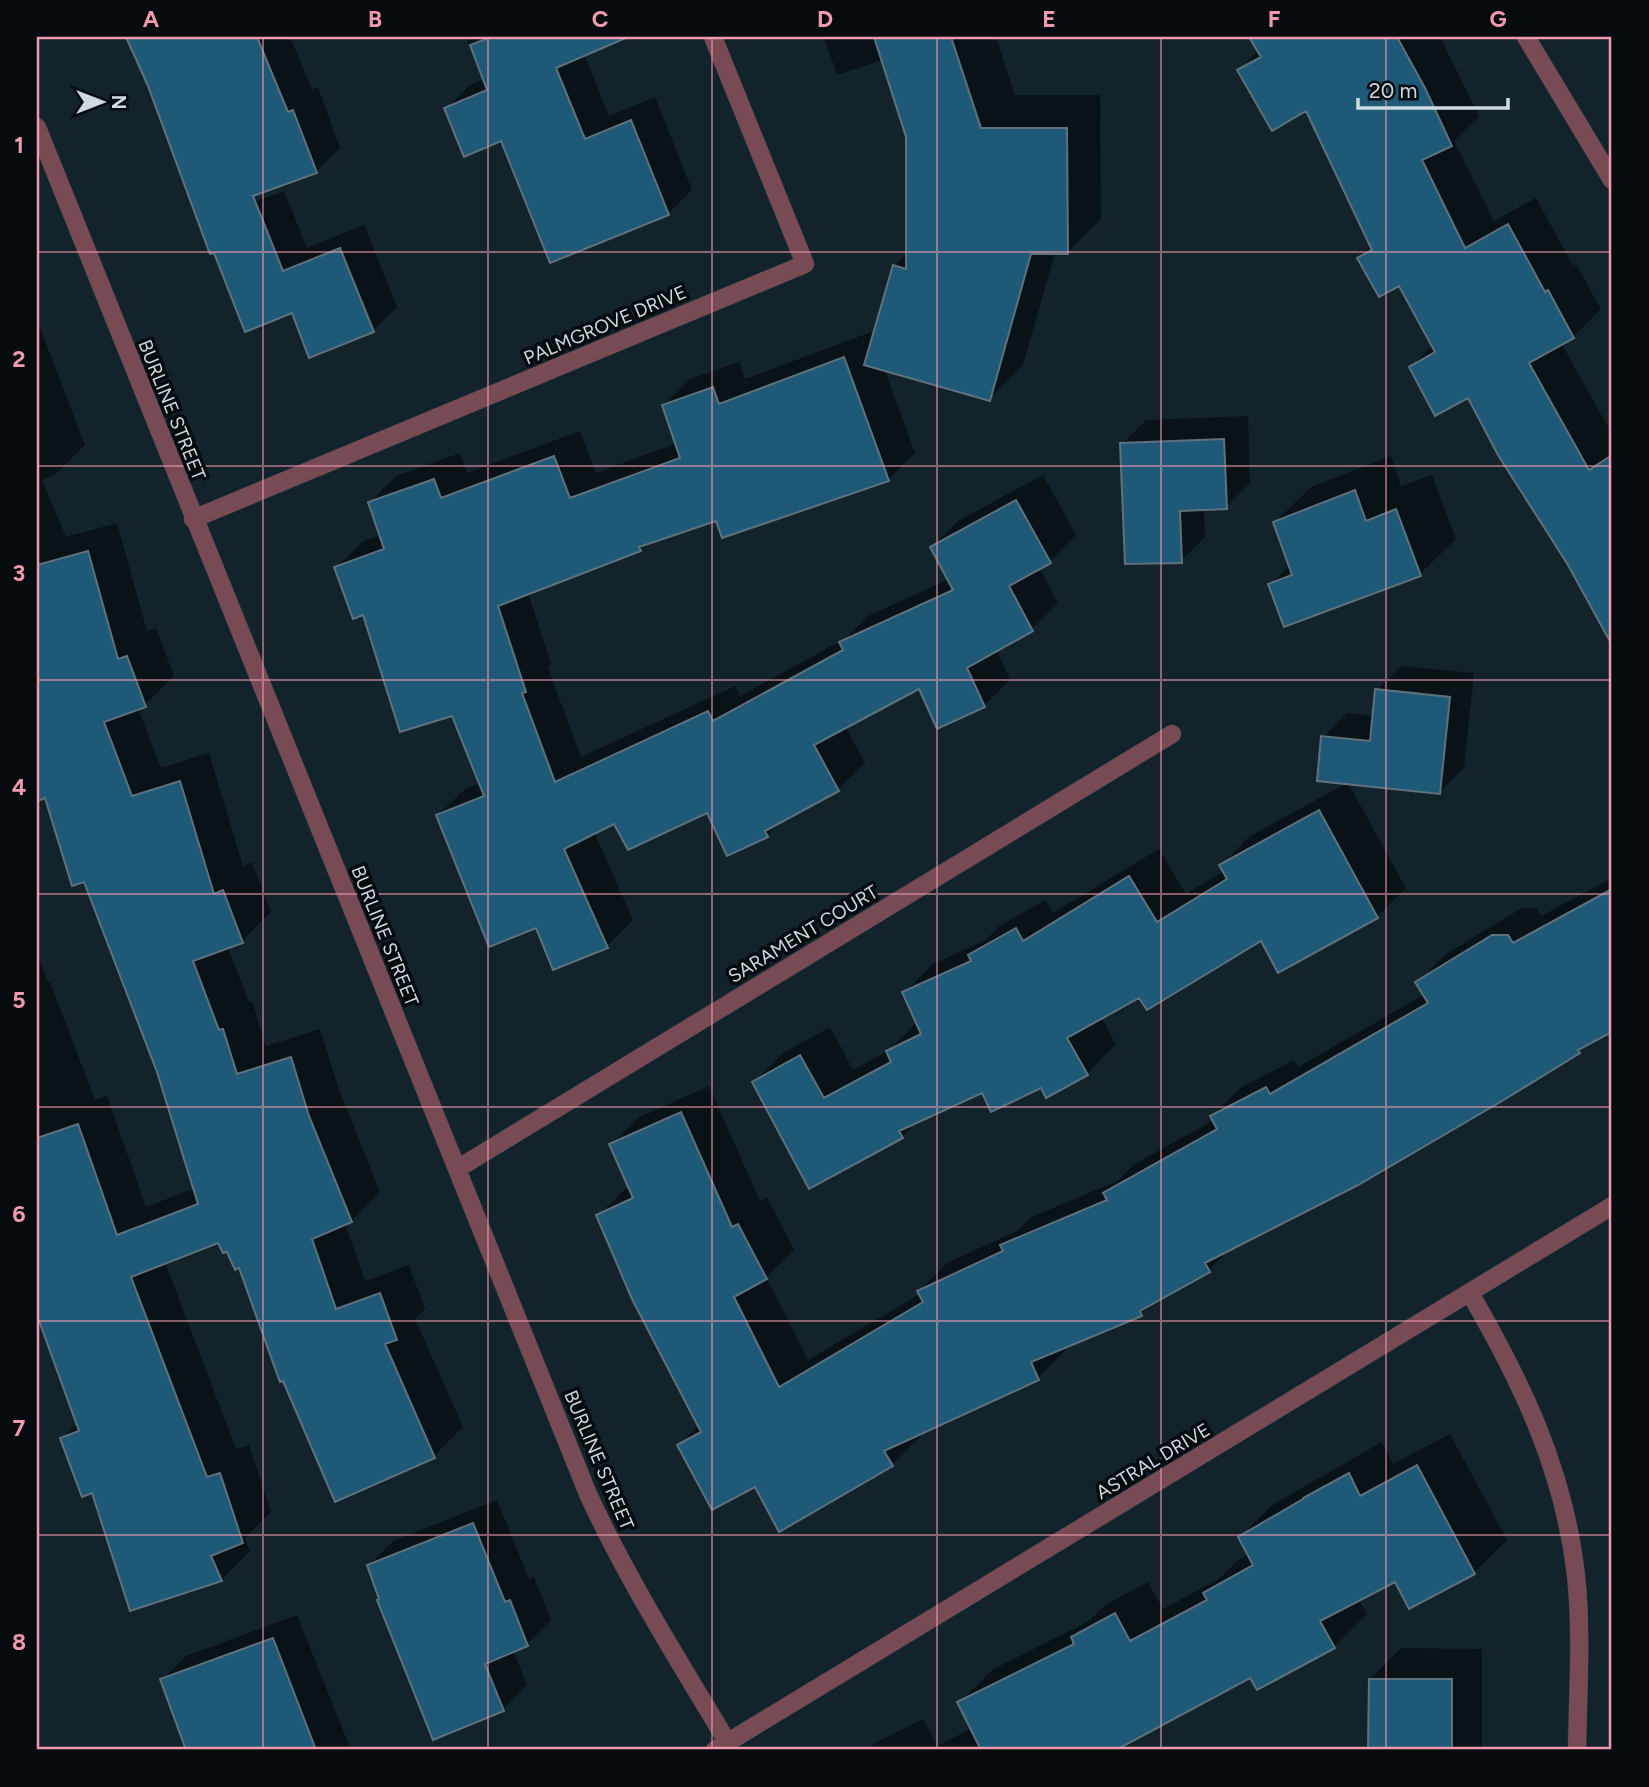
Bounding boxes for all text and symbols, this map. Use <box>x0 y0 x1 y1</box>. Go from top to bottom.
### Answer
text: A <box>143 5 160 33</box>
text: B <box>368 5 382 33</box>
text: C <box>592 5 609 33</box>
text: D <box>817 5 833 33</box>
text: E <box>1042 5 1056 33</box>
text: F <box>1268 5 1281 33</box>
text: G <box>1489 5 1507 33</box>
north arrow <box>66 66 136 136</box>
scale bar <box>1358 66 1509 110</box>
text: 20 m <box>1369 78 1417 103</box>
text: N <box>107 95 130 109</box>
text: 1 <box>14 131 24 159</box>
street label: PALMGROVE DRIVE <box>520 280 690 370</box>
street label: BURLINE STREET <box>133 336 211 484</box>
text: 2 <box>12 345 26 373</box>
text: 3 <box>13 559 25 587</box>
text: 4 <box>12 773 26 801</box>
street label: BURLINE STREET <box>346 862 424 1010</box>
street label: SARAMENT COURT <box>724 880 883 988</box>
text: 5 <box>12 986 26 1014</box>
text: 6 <box>12 1200 26 1228</box>
street label: BURLINE STREET <box>559 1387 639 1534</box>
text: 7 <box>13 1414 26 1442</box>
street label: ASTRAL DRIVE <box>1092 1418 1214 1504</box>
text: 8 <box>12 1628 26 1656</box>

